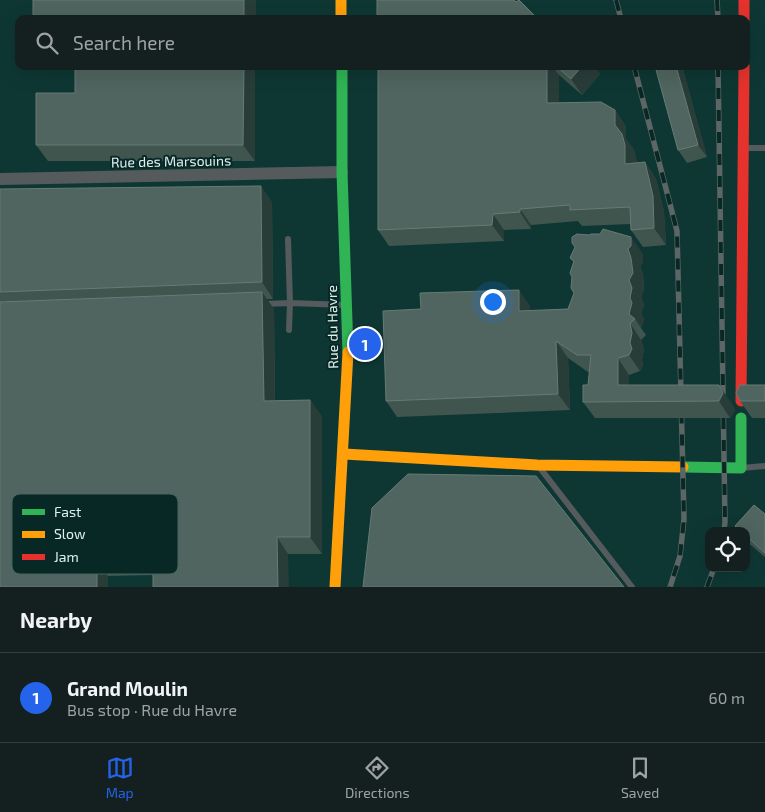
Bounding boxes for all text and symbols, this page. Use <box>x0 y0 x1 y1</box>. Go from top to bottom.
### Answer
search box <box>15 15 750 70</box>
icon: search <box>33 29 61 57</box>
text: Search here <box>73 31 175 54</box>
street label: Rue des Marsouins <box>111 151 231 171</box>
street label: Rue du Havre <box>323 285 341 369</box>
your location <box>480 289 506 315</box>
pin: 1 <box>349 325 381 363</box>
legend <box>12 494 178 574</box>
text: Fast <box>54 503 81 520</box>
text: Slow <box>54 525 86 542</box>
map controls <box>705 527 750 572</box>
button: locate <box>705 527 750 572</box>
text: Jam <box>54 548 79 565</box>
text: Nearby <box>20 607 92 632</box>
text: Grand Moulin <box>67 677 188 700</box>
text: 1 <box>33 688 39 707</box>
text: 60 m <box>709 688 745 707</box>
text: Bus stop · Rue du Havre <box>67 700 237 719</box>
tab: Map <box>106 754 134 801</box>
tab: Directions <box>345 754 410 801</box>
tab: Saved <box>621 754 659 801</box>

